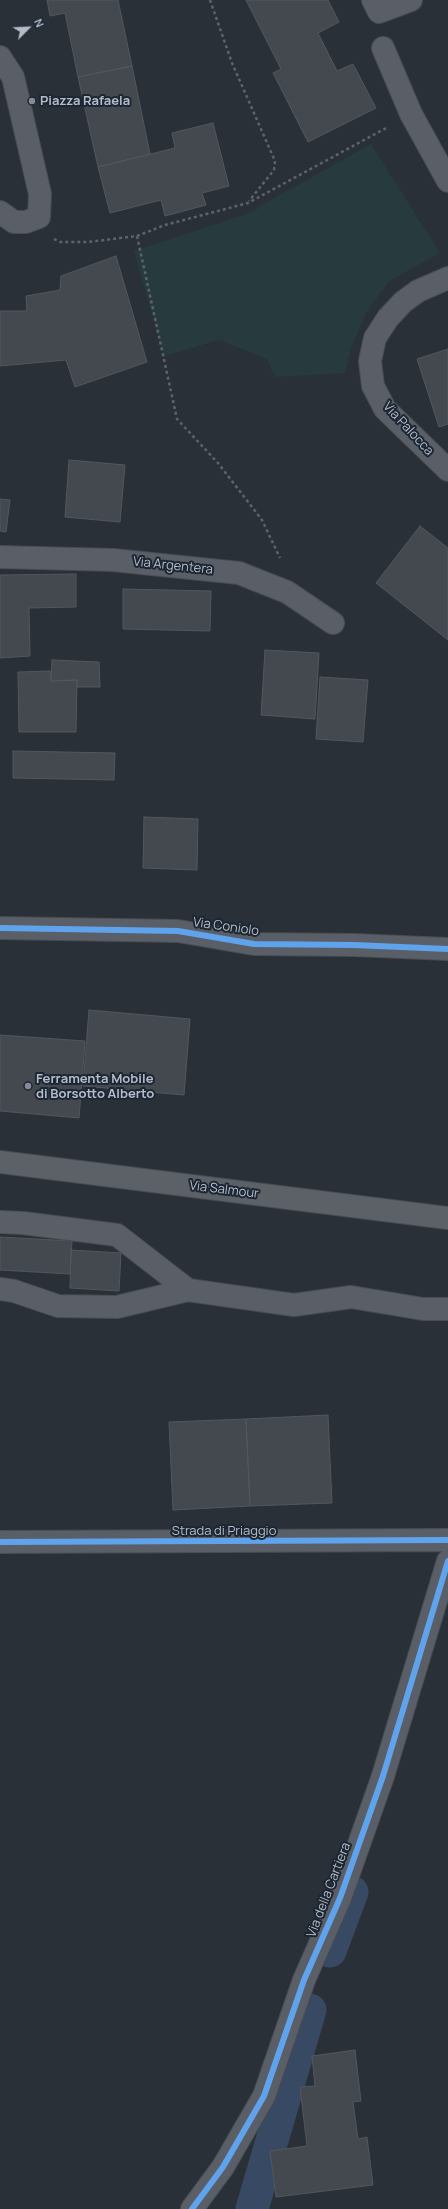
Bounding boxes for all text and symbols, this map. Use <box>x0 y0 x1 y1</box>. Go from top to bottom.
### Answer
north arrow <box>8 8 48 48</box>
text: N <box>31 16 48 30</box>
place label: Piazza Rafaela <box>40 93 130 109</box>
marker: Piazza Rafaela <box>27 96 37 106</box>
street label: Via Palocca <box>379 399 437 459</box>
street label: Via Argentera <box>132 554 214 578</box>
street label: Via Coniolo <box>192 915 260 939</box>
place label: Ferramenta Mobile di Borsotto Alberto <box>36 1071 154 1102</box>
marker: Ferramenta Mobile di Borsotto Alberto <box>23 1081 33 1091</box>
street label: Via Salmour <box>188 1178 260 1202</box>
street label: Strada di Priaggio <box>172 1523 276 1539</box>
street label: Via della Cartiera <box>304 1840 354 1940</box>

